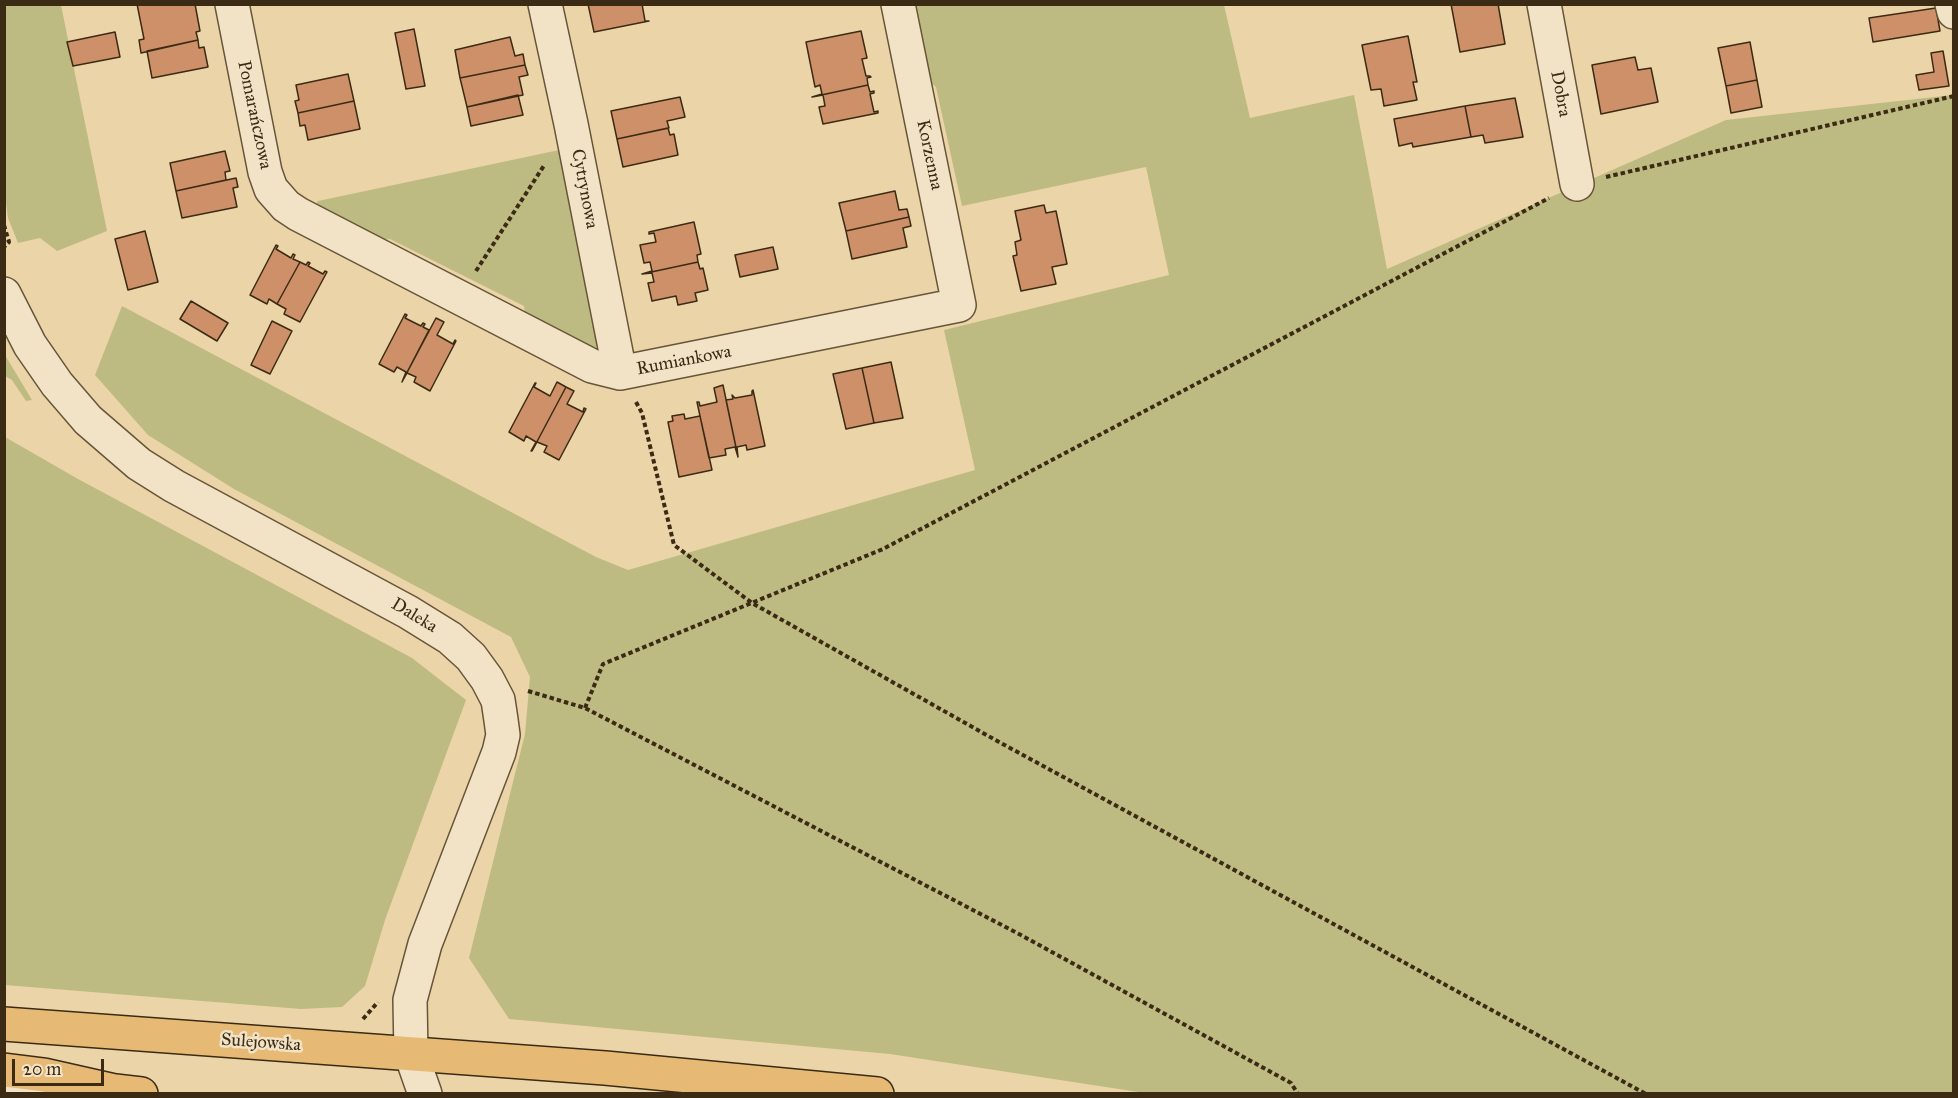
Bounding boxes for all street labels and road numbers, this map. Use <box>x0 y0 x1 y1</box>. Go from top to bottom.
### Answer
street label: Pomarańczowa <box>232 59 276 171</box>
street label: Dobra <box>1545 69 1575 119</box>
street label: Korzenna <box>911 118 947 192</box>
street label: Cytrynowa <box>566 147 602 231</box>
street label: Rumiankowa <box>635 341 733 381</box>
street label: Daleka <box>387 594 441 638</box>
street label: Sulejowska <box>220 1029 302 1057</box>

